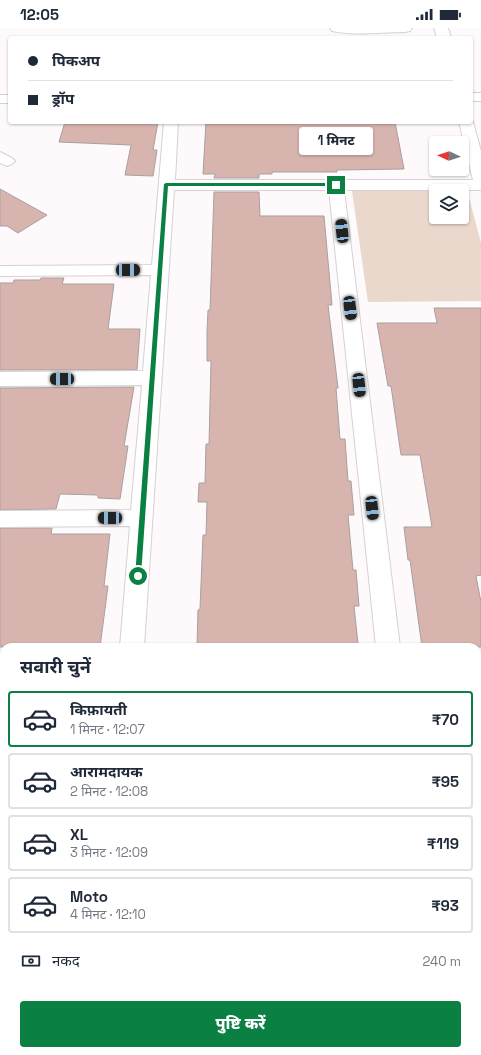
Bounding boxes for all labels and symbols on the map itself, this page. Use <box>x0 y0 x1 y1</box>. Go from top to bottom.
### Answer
callout: 1 मिनट <box>299 127 373 155</box>
north arrow <box>429 136 469 176</box>
route end <box>327 176 345 194</box>
car <box>335 218 349 244</box>
car <box>116 264 140 276</box>
car <box>343 295 357 321</box>
car <box>352 372 366 398</box>
car <box>50 373 74 385</box>
car <box>365 495 379 521</box>
car <box>98 512 122 524</box>
route start <box>129 567 147 585</box>

